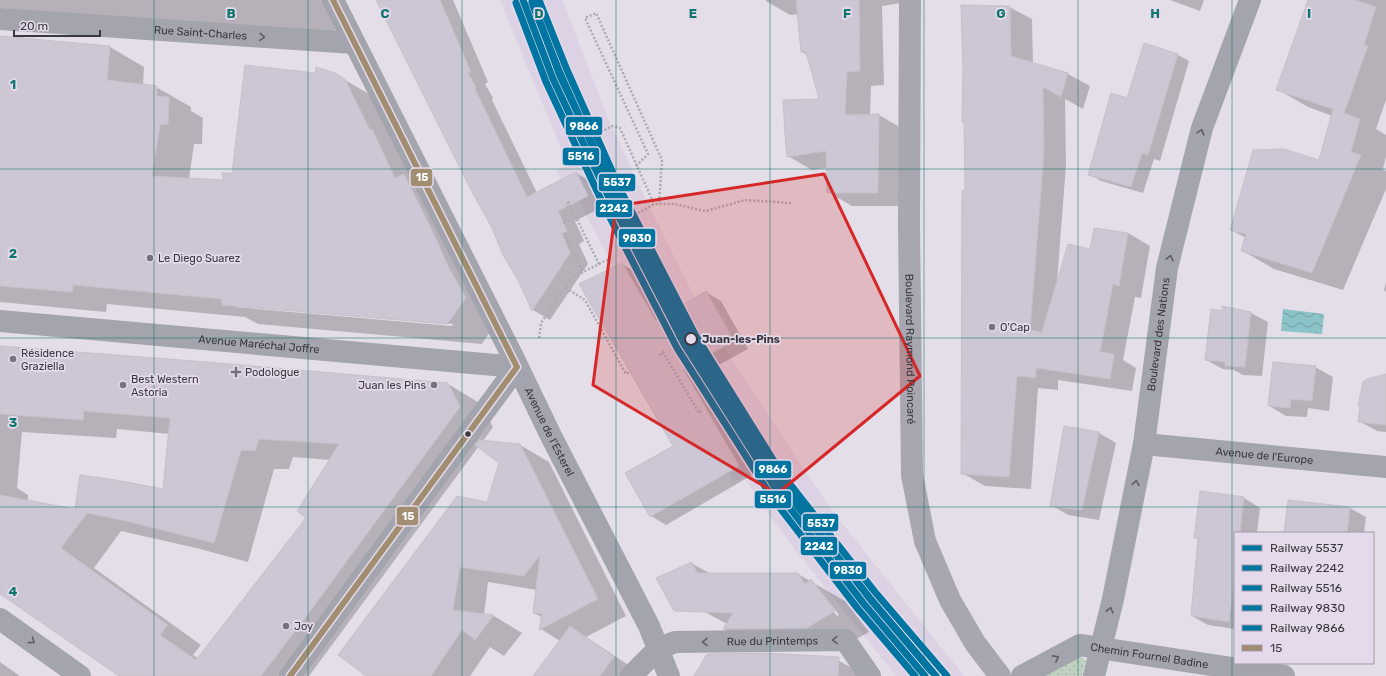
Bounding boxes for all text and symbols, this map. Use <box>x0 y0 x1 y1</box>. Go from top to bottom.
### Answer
text: B <box>226 6 236 21</box>
text: C <box>380 6 390 21</box>
text: D <box>534 6 544 21</box>
text: E <box>689 6 697 21</box>
text: F <box>843 6 851 21</box>
text: G <box>996 6 1006 21</box>
text: H <box>1150 6 1160 21</box>
text: I <box>1307 6 1311 21</box>
scale bar <box>14 12 100 38</box>
text: 20 m <box>20 19 48 33</box>
street label: Rue Saint-Charles <box>154 23 248 43</box>
one-way arrow <box>259 33 265 41</box>
text: 1 <box>10 77 16 92</box>
line badge: 9866 <box>565 116 603 136</box>
text: 9866 <box>570 120 598 133</box>
one-way arrow <box>1196 128 1205 135</box>
line badge: 5516 <box>562 147 600 166</box>
text: 5516 <box>568 150 594 163</box>
line badge: 15 <box>410 168 433 187</box>
text: 15 <box>416 171 428 184</box>
line badge: 5537 <box>598 173 636 192</box>
text: 5537 <box>603 176 632 189</box>
line badge: 2242 <box>595 199 633 218</box>
text: 2242 <box>600 202 628 215</box>
line badge: 9830 <box>618 228 656 248</box>
text: 9830 <box>622 232 652 245</box>
text: 2 <box>9 246 17 261</box>
place label: Le Diego Suarez <box>158 252 241 265</box>
marker: Le Diego Suarez <box>145 253 155 263</box>
one-way arrow <box>1165 254 1173 261</box>
street label: Boulevard Raymond Poincaré <box>903 274 917 424</box>
street label: Boulevard des Nations <box>1145 276 1173 392</box>
place label: O'Cap <box>1000 321 1030 334</box>
marker: O'Cap <box>987 322 997 332</box>
marker: Juan-les-Pins <box>684 332 698 346</box>
street label: Avenue Maréchal Joffre <box>198 333 320 356</box>
place label: Juan-les-Pins <box>702 333 780 346</box>
place label: Résidence Graziella <box>21 347 74 373</box>
marker: Résidence Graziella <box>8 354 18 364</box>
marker: Podologue <box>230 366 242 378</box>
place label: Podologue <box>245 366 300 379</box>
place label: Best Western Astoria <box>131 373 199 399</box>
place label: Juan les Pins <box>358 379 426 392</box>
marker: Best Western Astoria <box>118 380 128 390</box>
marker: Juan les Pins <box>429 380 439 390</box>
street label: Avenue de l'Esterel <box>522 385 577 479</box>
text: 3 <box>9 415 18 430</box>
unlabelled marker <box>463 429 473 439</box>
street label: Avenue de l'Europe <box>1215 445 1314 467</box>
line badge: 9866 <box>754 460 792 479</box>
text: 9866 <box>759 463 787 476</box>
one-way arrow <box>1131 480 1140 486</box>
line badge: 5516 <box>754 490 792 509</box>
text: 5516 <box>760 493 786 506</box>
line badge: 15 <box>396 506 419 526</box>
text: 15 <box>402 510 414 523</box>
line badge: 5537 <box>802 513 839 532</box>
text: 5537 <box>807 517 836 530</box>
legend <box>1234 532 1374 664</box>
line badge: 2242 <box>800 536 838 556</box>
text: 2242 <box>805 540 833 553</box>
text: Railway 5537 <box>1270 541 1343 555</box>
line badge: 9830 <box>829 561 867 580</box>
text: Railway 2242 <box>1270 561 1344 575</box>
text: 9830 <box>833 564 863 577</box>
text: Railway 5516 <box>1270 581 1342 595</box>
text: 4 <box>9 584 18 599</box>
text: Railway 9830 <box>1270 601 1345 615</box>
one-way arrow <box>1105 607 1114 614</box>
place label: Joy <box>294 620 313 633</box>
marker: Joy <box>281 621 291 631</box>
text: Railway 9866 <box>1270 621 1345 635</box>
street label: Rue du Printemps <box>727 634 819 648</box>
one-way arrow <box>27 636 34 643</box>
one-way arrow <box>832 636 838 644</box>
one-way arrow <box>702 638 708 646</box>
street label: Chemin Fournel Badine <box>1089 641 1209 671</box>
text: 15 <box>1270 641 1282 655</box>
one-way arrow <box>1052 655 1059 662</box>

